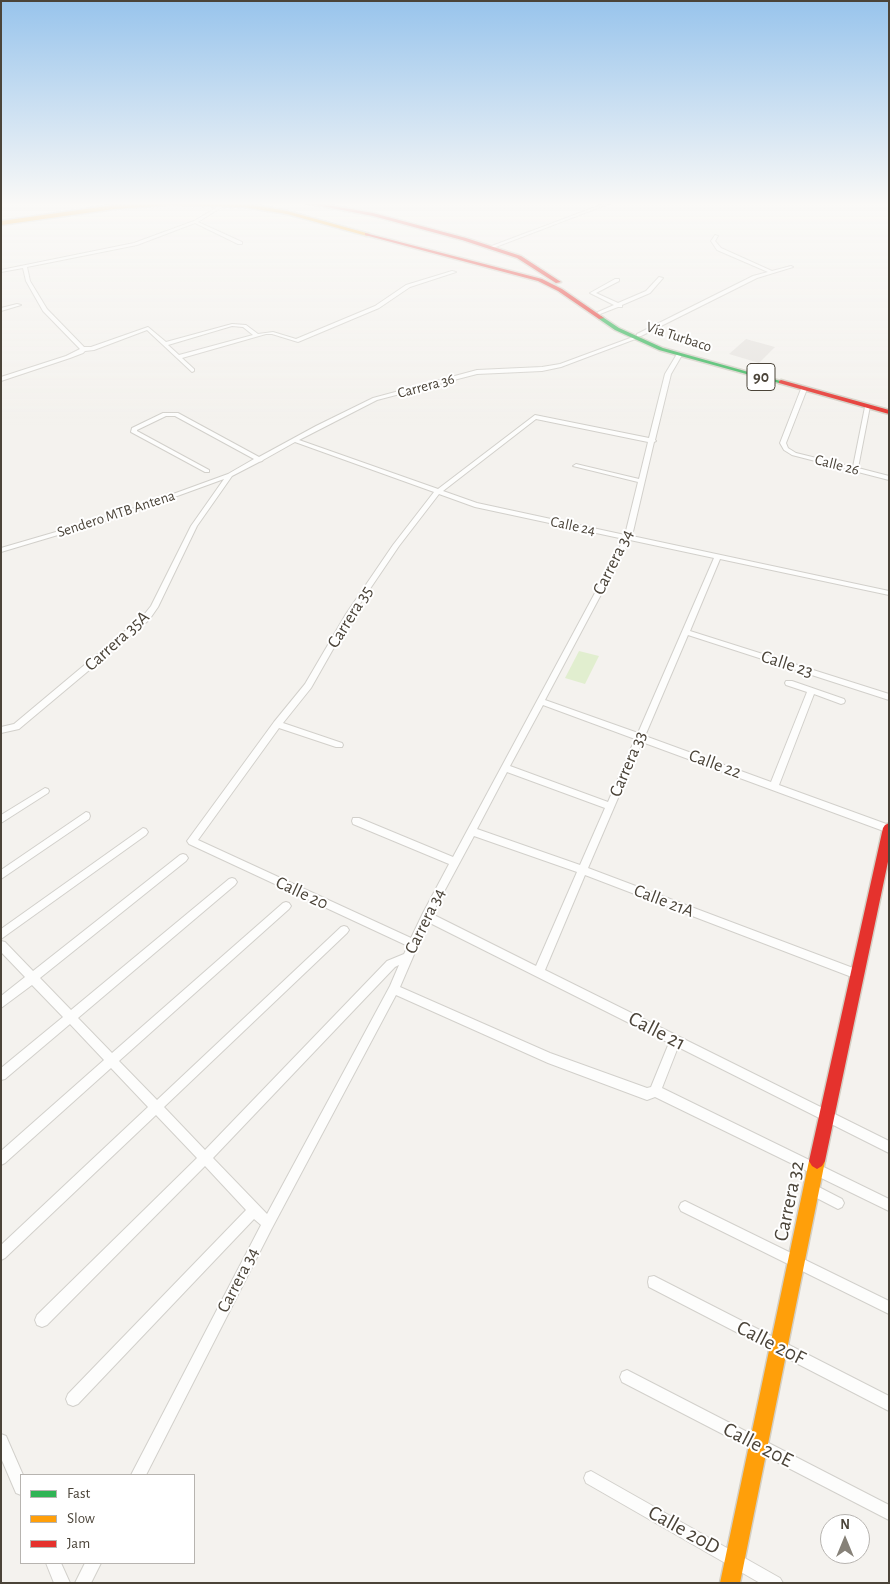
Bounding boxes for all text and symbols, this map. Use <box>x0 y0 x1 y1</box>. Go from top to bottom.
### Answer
street label: Vía Turbaco <box>644 318 714 356</box>
road number: 90 <box>747 364 775 391</box>
street label: Carrera 36 <box>395 370 457 402</box>
street label: Calle 26 <box>813 451 861 479</box>
street label: Sendero MTB Antena <box>55 486 177 542</box>
street label: Calle 24 <box>549 512 597 540</box>
street label: Carrera 34 <box>588 526 638 598</box>
street label: Carrera 35 <box>322 582 378 652</box>
street label: Carrera 35A <box>80 606 154 676</box>
street label: Calle 23 <box>758 645 816 683</box>
street label: Carrera 33 <box>605 728 651 800</box>
street label: Calle 22 <box>686 745 744 783</box>
street label: Calle 20 <box>272 871 332 915</box>
street label: Calle 21A <box>631 880 697 922</box>
street label: Carrera 34 <box>400 885 450 957</box>
street label: Calle 21 <box>624 1006 690 1056</box>
street label: Carrera 32 <box>768 1158 810 1244</box>
street label: Carrera 34 <box>212 1244 264 1316</box>
street label: Calle 20F <box>732 1315 810 1371</box>
street label: Calle 20E <box>719 1417 797 1473</box>
legend <box>20 1474 195 1564</box>
text: Fast <box>67 1486 90 1501</box>
street label: Calle 20D <box>644 1500 724 1560</box>
text: Slow <box>67 1511 95 1526</box>
north arrow <box>820 1514 870 1564</box>
text: N <box>840 1518 850 1532</box>
text: Jam <box>67 1536 90 1551</box>

